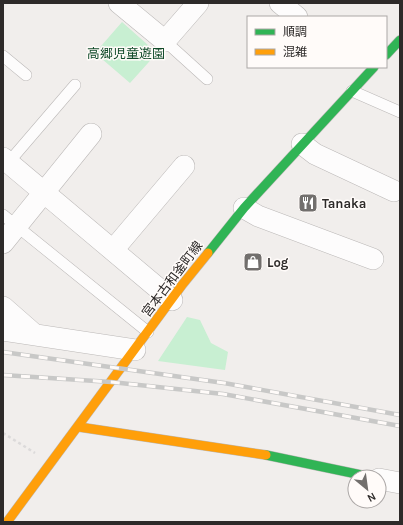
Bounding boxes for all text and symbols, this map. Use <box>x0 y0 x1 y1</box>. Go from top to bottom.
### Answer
legend <box>247 16 387 68</box>
text: 順調 <box>283 25 307 39</box>
text: 混雑 <box>283 45 307 59</box>
park label: 高郷児童遊園 <box>87 46 165 61</box>
restaurant icon: Tanaka <box>297 192 319 214</box>
place label: Tanaka <box>322 196 366 211</box>
street label: 宮本古和釜町線 <box>139 238 205 320</box>
shop icon: Log <box>242 251 264 273</box>
place label: Log <box>267 255 289 270</box>
north arrow <box>347 469 387 509</box>
text: N <box>365 490 378 505</box>

